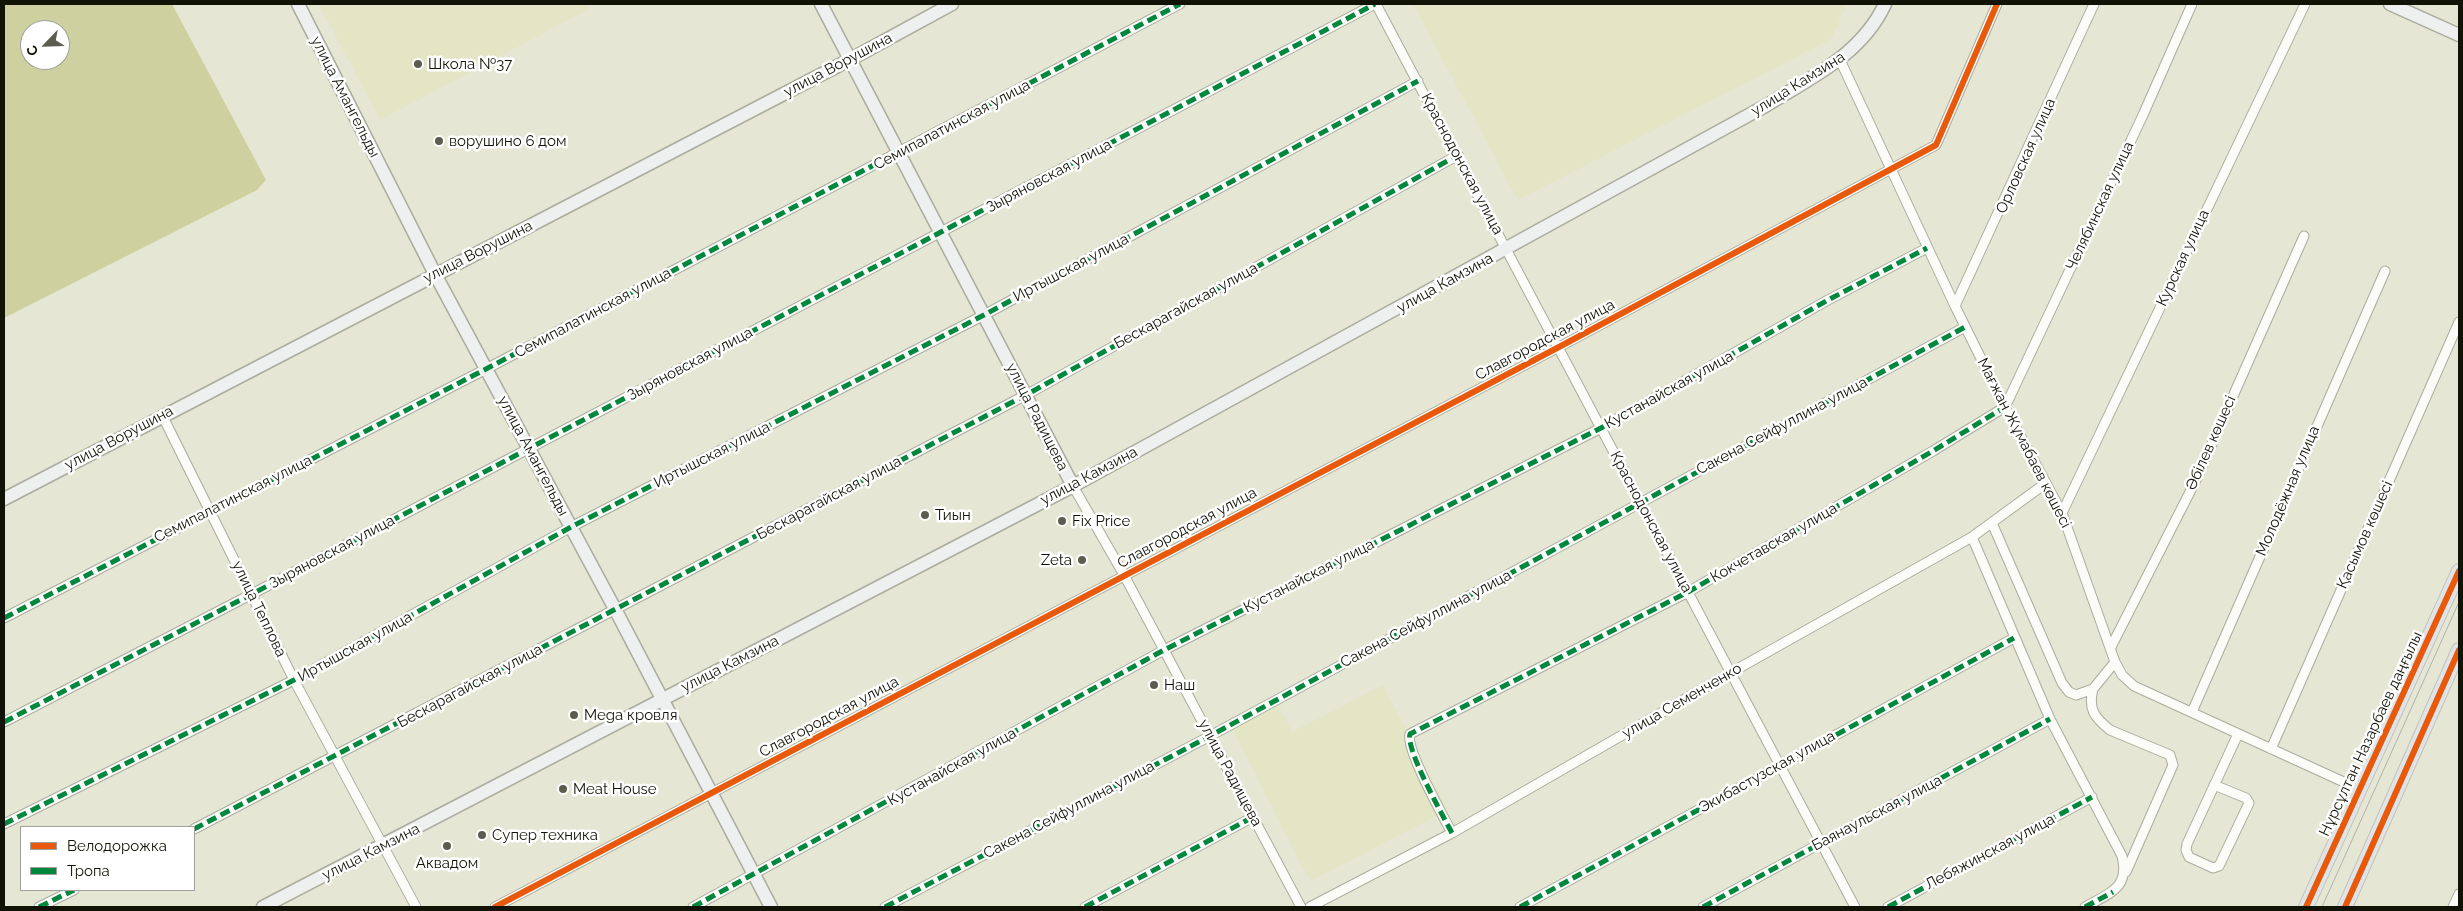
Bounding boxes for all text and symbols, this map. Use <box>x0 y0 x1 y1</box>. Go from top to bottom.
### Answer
north arrow <box>20 20 70 70</box>
street label: улица Ворушина <box>781 29 895 101</box>
street label: улица Амангельды <box>307 33 383 161</box>
text: С <box>23 43 41 58</box>
street label: улица Камзина <box>1748 48 1848 120</box>
place label: Школа №37 <box>428 55 512 73</box>
marker: Школа №37 <box>412 58 424 70</box>
street label: Семипалатинская улица <box>871 76 1033 174</box>
street label: Краснодонская улица <box>1417 90 1507 238</box>
street label: Орловская улица <box>1993 96 2059 216</box>
place label: ворушино 6 дом <box>449 132 566 150</box>
marker: ворушино 6 дом <box>433 135 445 147</box>
street label: Зыряновская улица <box>983 135 1115 217</box>
street label: Челябинская улица <box>2062 139 2138 273</box>
street label: Курская улица <box>2153 207 2213 309</box>
street label: улица Ворушина <box>420 217 536 287</box>
street label: Иртышская улица <box>1010 230 1132 306</box>
street label: улица Камзина <box>1394 249 1496 317</box>
street label: Бескарагайская улица <box>1111 259 1261 353</box>
street label: Семипалатинская улица <box>512 264 674 362</box>
street label: Славгородская улица <box>1472 296 1618 384</box>
street label: Зыряновская улица <box>624 323 756 405</box>
street label: Кустанайская улица <box>1601 347 1737 433</box>
street label: Мағжан Жұмабаев көшесі <box>1973 355 2075 531</box>
street label: улица Радищева <box>1002 360 1072 474</box>
street label: Сакена Сейфуллина улица <box>1693 373 1871 479</box>
street label: улица Амангельды <box>494 393 572 519</box>
street label: Әбілев көшесі <box>2182 393 2240 493</box>
street label: улица Ворушина <box>62 402 176 474</box>
street label: Иртышская улица <box>651 418 773 492</box>
street label: Молодёжная улица <box>2252 423 2324 559</box>
street label: улица Камзина <box>1037 443 1141 509</box>
street label: Краснодонская улица <box>1606 448 1696 596</box>
street label: Семипалатинская улица <box>151 451 315 547</box>
street label: Бескарагайская улица <box>753 452 905 544</box>
street label: Қасымов көшесі <box>2333 478 2397 592</box>
street label: Славгородская улица <box>1114 484 1260 572</box>
street label: Кокчетавская улица <box>1707 499 1841 587</box>
place label: Тиын <box>935 506 971 524</box>
marker: Тиын <box>919 509 931 521</box>
street label: Зыряновская улица <box>266 511 398 593</box>
place label: Fix Price <box>1072 512 1130 530</box>
marker: Fix Price <box>1056 515 1068 527</box>
street label: Кустанайская улица <box>1241 535 1377 617</box>
place label: Zeta <box>1041 551 1072 569</box>
marker: Zeta <box>1076 554 1088 566</box>
street label: улица Теплова <box>228 558 290 660</box>
street label: Сакена Сейфуллина улица <box>1337 566 1515 672</box>
street label: Иртышская улица <box>295 608 415 686</box>
street label: Нұрсұлтан Назарбаев даңғылы <box>2316 629 2426 839</box>
street label: улица Камзина <box>678 632 782 696</box>
street label: Бескарагайская улица <box>394 640 546 732</box>
street label: улица Семенченко <box>1619 659 1745 743</box>
street label: Славгородская улица <box>756 673 902 761</box>
place label: Наш <box>1164 676 1195 694</box>
marker: Наш <box>1148 679 1160 691</box>
place label: Mega кровля <box>584 706 677 724</box>
marker: Mega кровля <box>568 709 580 721</box>
street label: улица Радищева <box>1194 716 1266 830</box>
street label: Кустанайская улица <box>884 724 1020 810</box>
street label: Экибастузская улица <box>1696 727 1838 817</box>
street label: Сакена Сейфуллина улица <box>980 757 1158 863</box>
street label: Баянаульская улица <box>1809 771 1945 855</box>
place label: Meat House <box>573 780 657 798</box>
marker: Meat House <box>557 783 569 795</box>
street label: Лебяжинская улица <box>1922 810 2058 894</box>
street label: улица Камзина <box>319 820 423 884</box>
legend <box>20 826 195 891</box>
place label: Супер техника <box>492 826 598 844</box>
marker: Супер техника <box>476 829 488 841</box>
text: Велодорожка <box>67 837 167 855</box>
marker: Аквадом <box>441 840 453 852</box>
place label: Аквадом <box>416 854 478 872</box>
text: Тропа <box>67 862 110 880</box>

